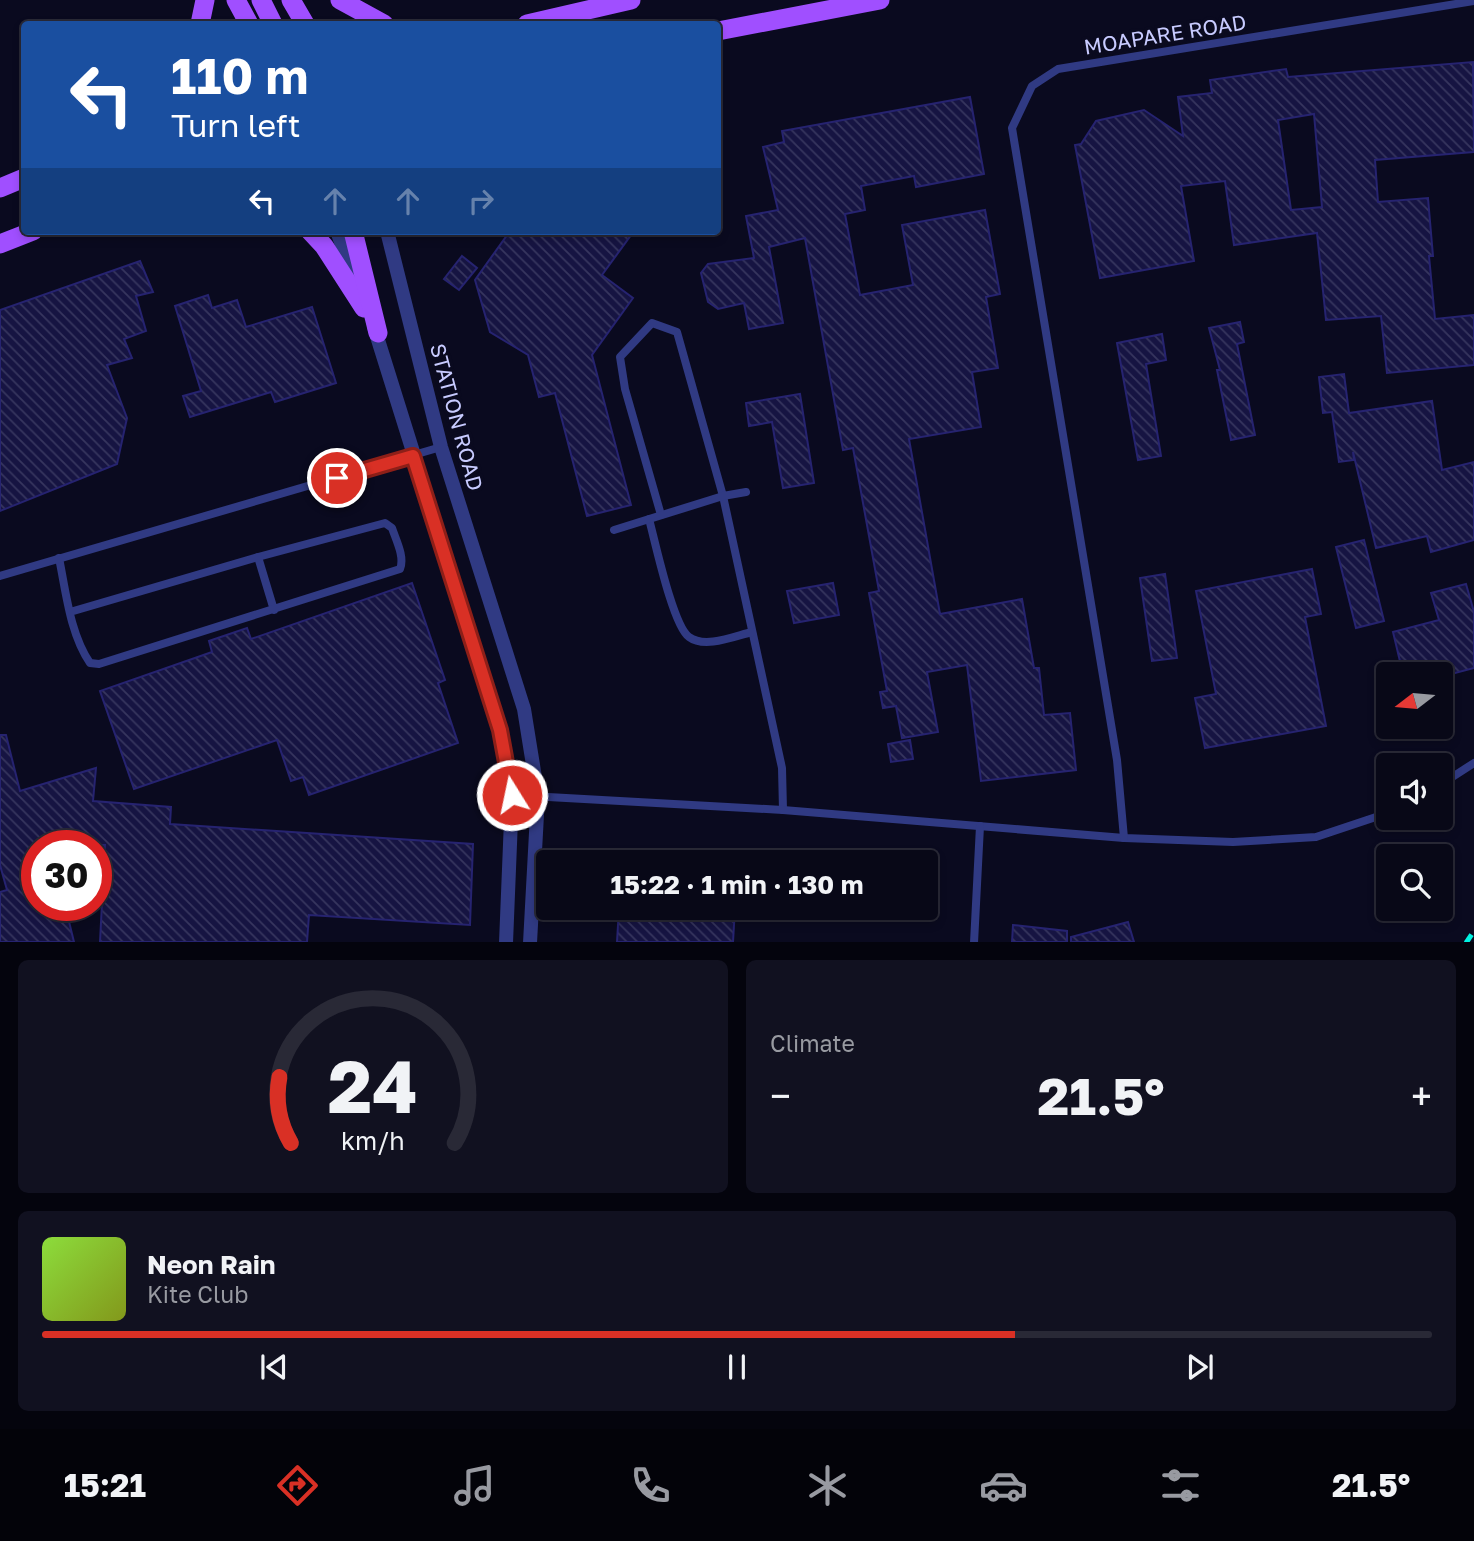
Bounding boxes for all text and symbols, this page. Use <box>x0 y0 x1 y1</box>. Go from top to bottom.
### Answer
street label: MOAPARE ROAD <box>1082 8 1248 60</box>
text: 110 m <box>171 46 308 105</box>
icon: left <box>56 49 147 140</box>
text: Turn left <box>171 106 300 144</box>
icon: left <box>243 182 281 220</box>
icon: ahead <box>316 182 354 220</box>
icon: ahead <box>389 182 427 220</box>
icon: right <box>462 182 500 220</box>
street label: STATION ROAD <box>425 340 489 494</box>
pin <box>307 448 367 508</box>
icon: arrive <box>318 459 356 497</box>
north arrow <box>1376 662 1452 738</box>
map controls <box>1376 662 1453 921</box>
button: sound <box>1376 753 1453 830</box>
position arrow <box>475 758 549 832</box>
speed limit sign: 30 <box>21 830 112 921</box>
button: search <box>1376 844 1453 921</box>
text: 15:22 · 1 min · 130 m <box>611 869 863 900</box>
text: Climate <box>770 1029 855 1057</box>
text: 24 <box>328 1042 418 1129</box>
text: 21.5° <box>1037 1064 1165 1126</box>
text: − <box>770 1073 791 1118</box>
text: + <box>1411 1073 1432 1118</box>
text: km/h <box>341 1124 405 1155</box>
text: Neon Rain <box>147 1249 276 1280</box>
text: Kite Club <box>147 1280 248 1308</box>
icon: previous <box>255 1348 293 1386</box>
icon: pause <box>718 1348 756 1386</box>
icon: next <box>1181 1348 1219 1386</box>
icon: directions <box>273 1461 322 1510</box>
icon: music <box>450 1461 499 1510</box>
icon: phone <box>626 1461 675 1510</box>
icon: climate <box>803 1461 852 1510</box>
icon: car <box>979 1461 1028 1510</box>
icon: filters <box>1156 1461 1205 1510</box>
text: 15:21 <box>64 1466 146 1504</box>
text: 21.5° <box>1332 1466 1410 1504</box>

